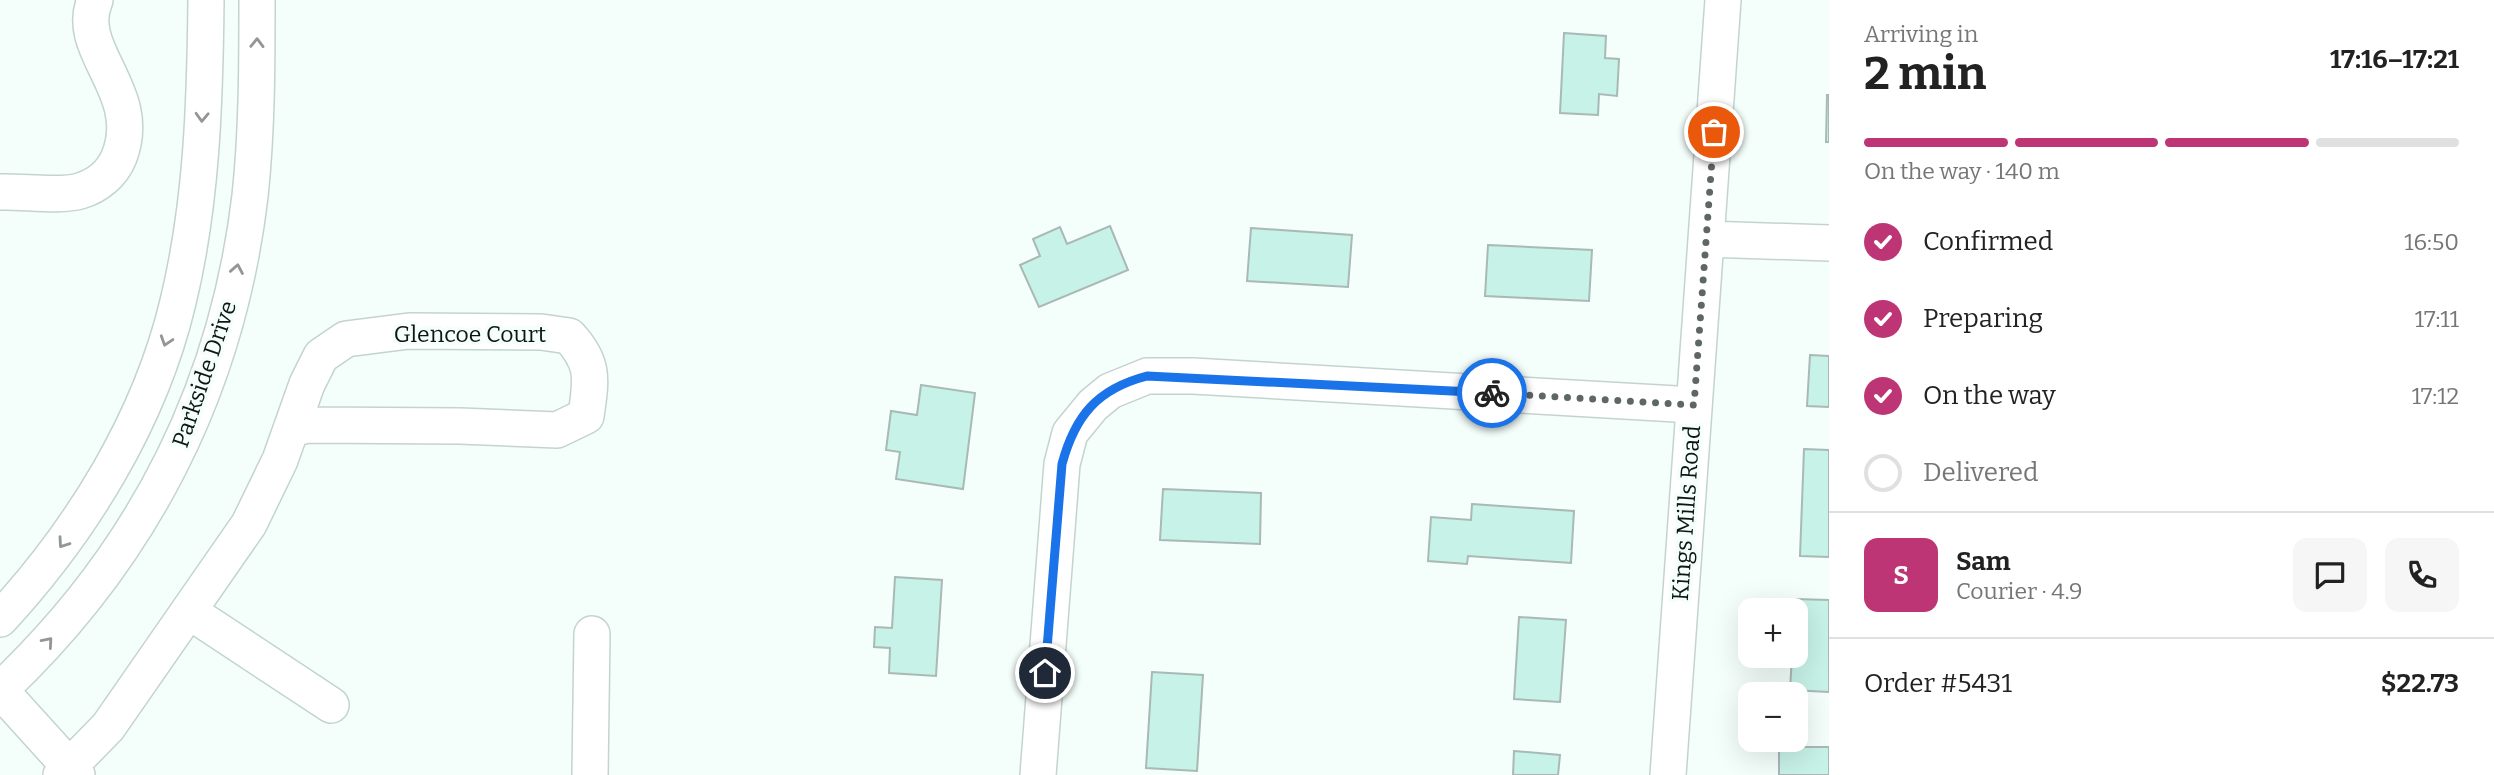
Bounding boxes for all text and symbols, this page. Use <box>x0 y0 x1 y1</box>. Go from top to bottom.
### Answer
text: Arriving in <box>1864 20 1978 48</box>
one-way arrow <box>249 37 265 48</box>
text: 17:16–17:21 <box>2330 44 2459 75</box>
text: 2 min <box>1864 46 1986 101</box>
pin <box>1684 102 1744 162</box>
one-way arrow <box>194 112 209 123</box>
icon: bag <box>1695 113 1733 151</box>
text: On the way · 140 m <box>1864 157 2060 185</box>
icon: check <box>1864 223 1902 261</box>
text: Confirmed <box>1923 226 2053 257</box>
text: 16:50 <box>2404 228 2459 256</box>
one-way arrow <box>229 264 244 275</box>
street label: Parkside Drive <box>166 297 242 451</box>
icon: check <box>1864 300 1902 338</box>
text: Preparing <box>1923 303 2043 334</box>
text: 17:11 <box>2415 305 2459 333</box>
street label: Glencoe Court <box>394 320 546 348</box>
one-way arrow <box>160 334 174 347</box>
courier <box>1457 358 1527 428</box>
icon: bike <box>1473 374 1511 412</box>
icon: check <box>1864 377 1902 415</box>
text: On the way <box>1923 380 2056 411</box>
text: 17:12 <box>2412 382 2459 410</box>
street label: Kings Mills Road <box>1666 424 1706 602</box>
text: Delivered <box>1923 457 2038 488</box>
one-way arrow <box>59 535 71 548</box>
button: chat <box>2293 538 2367 612</box>
button: phone <box>2385 538 2459 612</box>
text: Sam <box>1956 546 2011 577</box>
text: S <box>1893 560 1909 591</box>
text: Courier · 4.9 <box>1956 577 2083 605</box>
map controls <box>1738 598 1808 752</box>
button: + <box>1738 598 1808 668</box>
one-way arrow <box>40 637 52 650</box>
pin <box>1015 643 1075 703</box>
icon: home <box>1026 654 1064 692</box>
text: Order #5431 <box>1864 668 2012 699</box>
text: $22.73 <box>2381 668 2459 699</box>
button: − <box>1738 682 1808 752</box>

